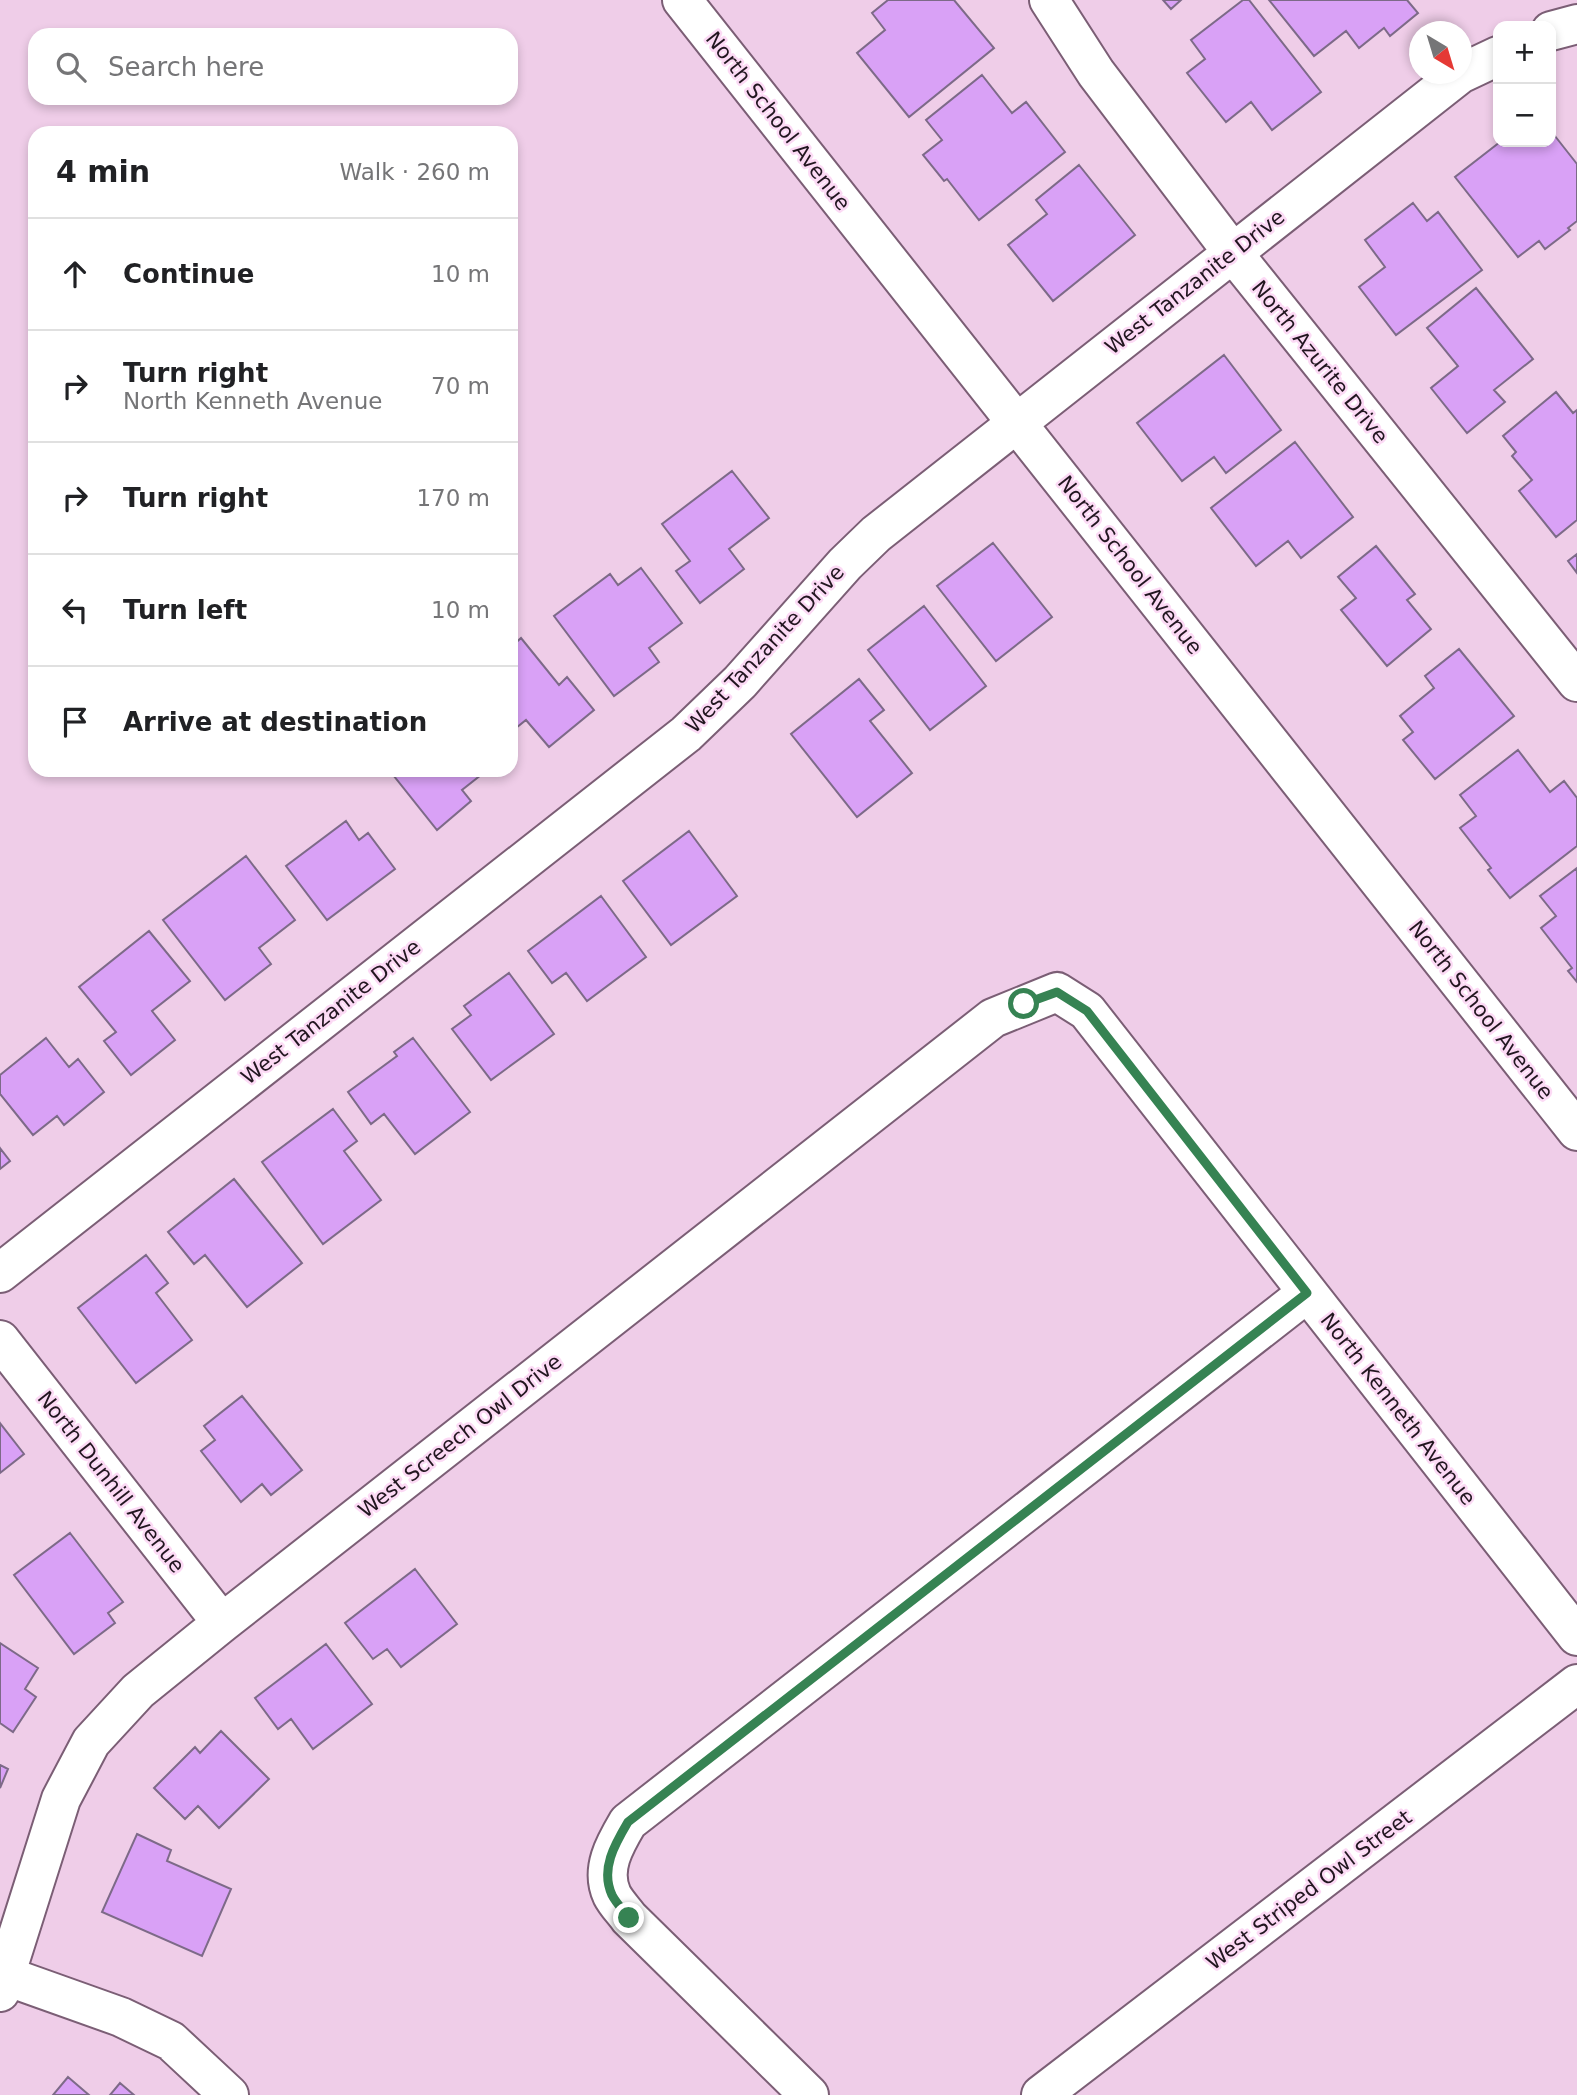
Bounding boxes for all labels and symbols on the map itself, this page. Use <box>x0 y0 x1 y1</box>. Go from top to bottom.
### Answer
north arrow <box>1409 21 1472 84</box>
street label: North School Avenue <box>701 27 855 215</box>
street label: West Tanzanite Drive <box>1101 205 1289 359</box>
street label: North Azurite Drive <box>1247 276 1393 448</box>
street label: North School Avenue <box>1053 471 1207 659</box>
street label: West Tanzanite Drive <box>681 560 849 738</box>
street label: North School Avenue <box>1404 916 1558 1104</box>
street label: West Tanzanite Drive <box>237 935 425 1089</box>
route start <box>1008 988 1039 1019</box>
street label: North Kenneth Avenue <box>1316 1308 1480 1510</box>
street label: West Screech Owl Drive <box>354 1349 566 1523</box>
street label: North Dunhill Avenue <box>33 1386 189 1578</box>
street label: West Striped Owl Street <box>1202 1805 1416 1975</box>
route end <box>613 1902 644 1933</box>

